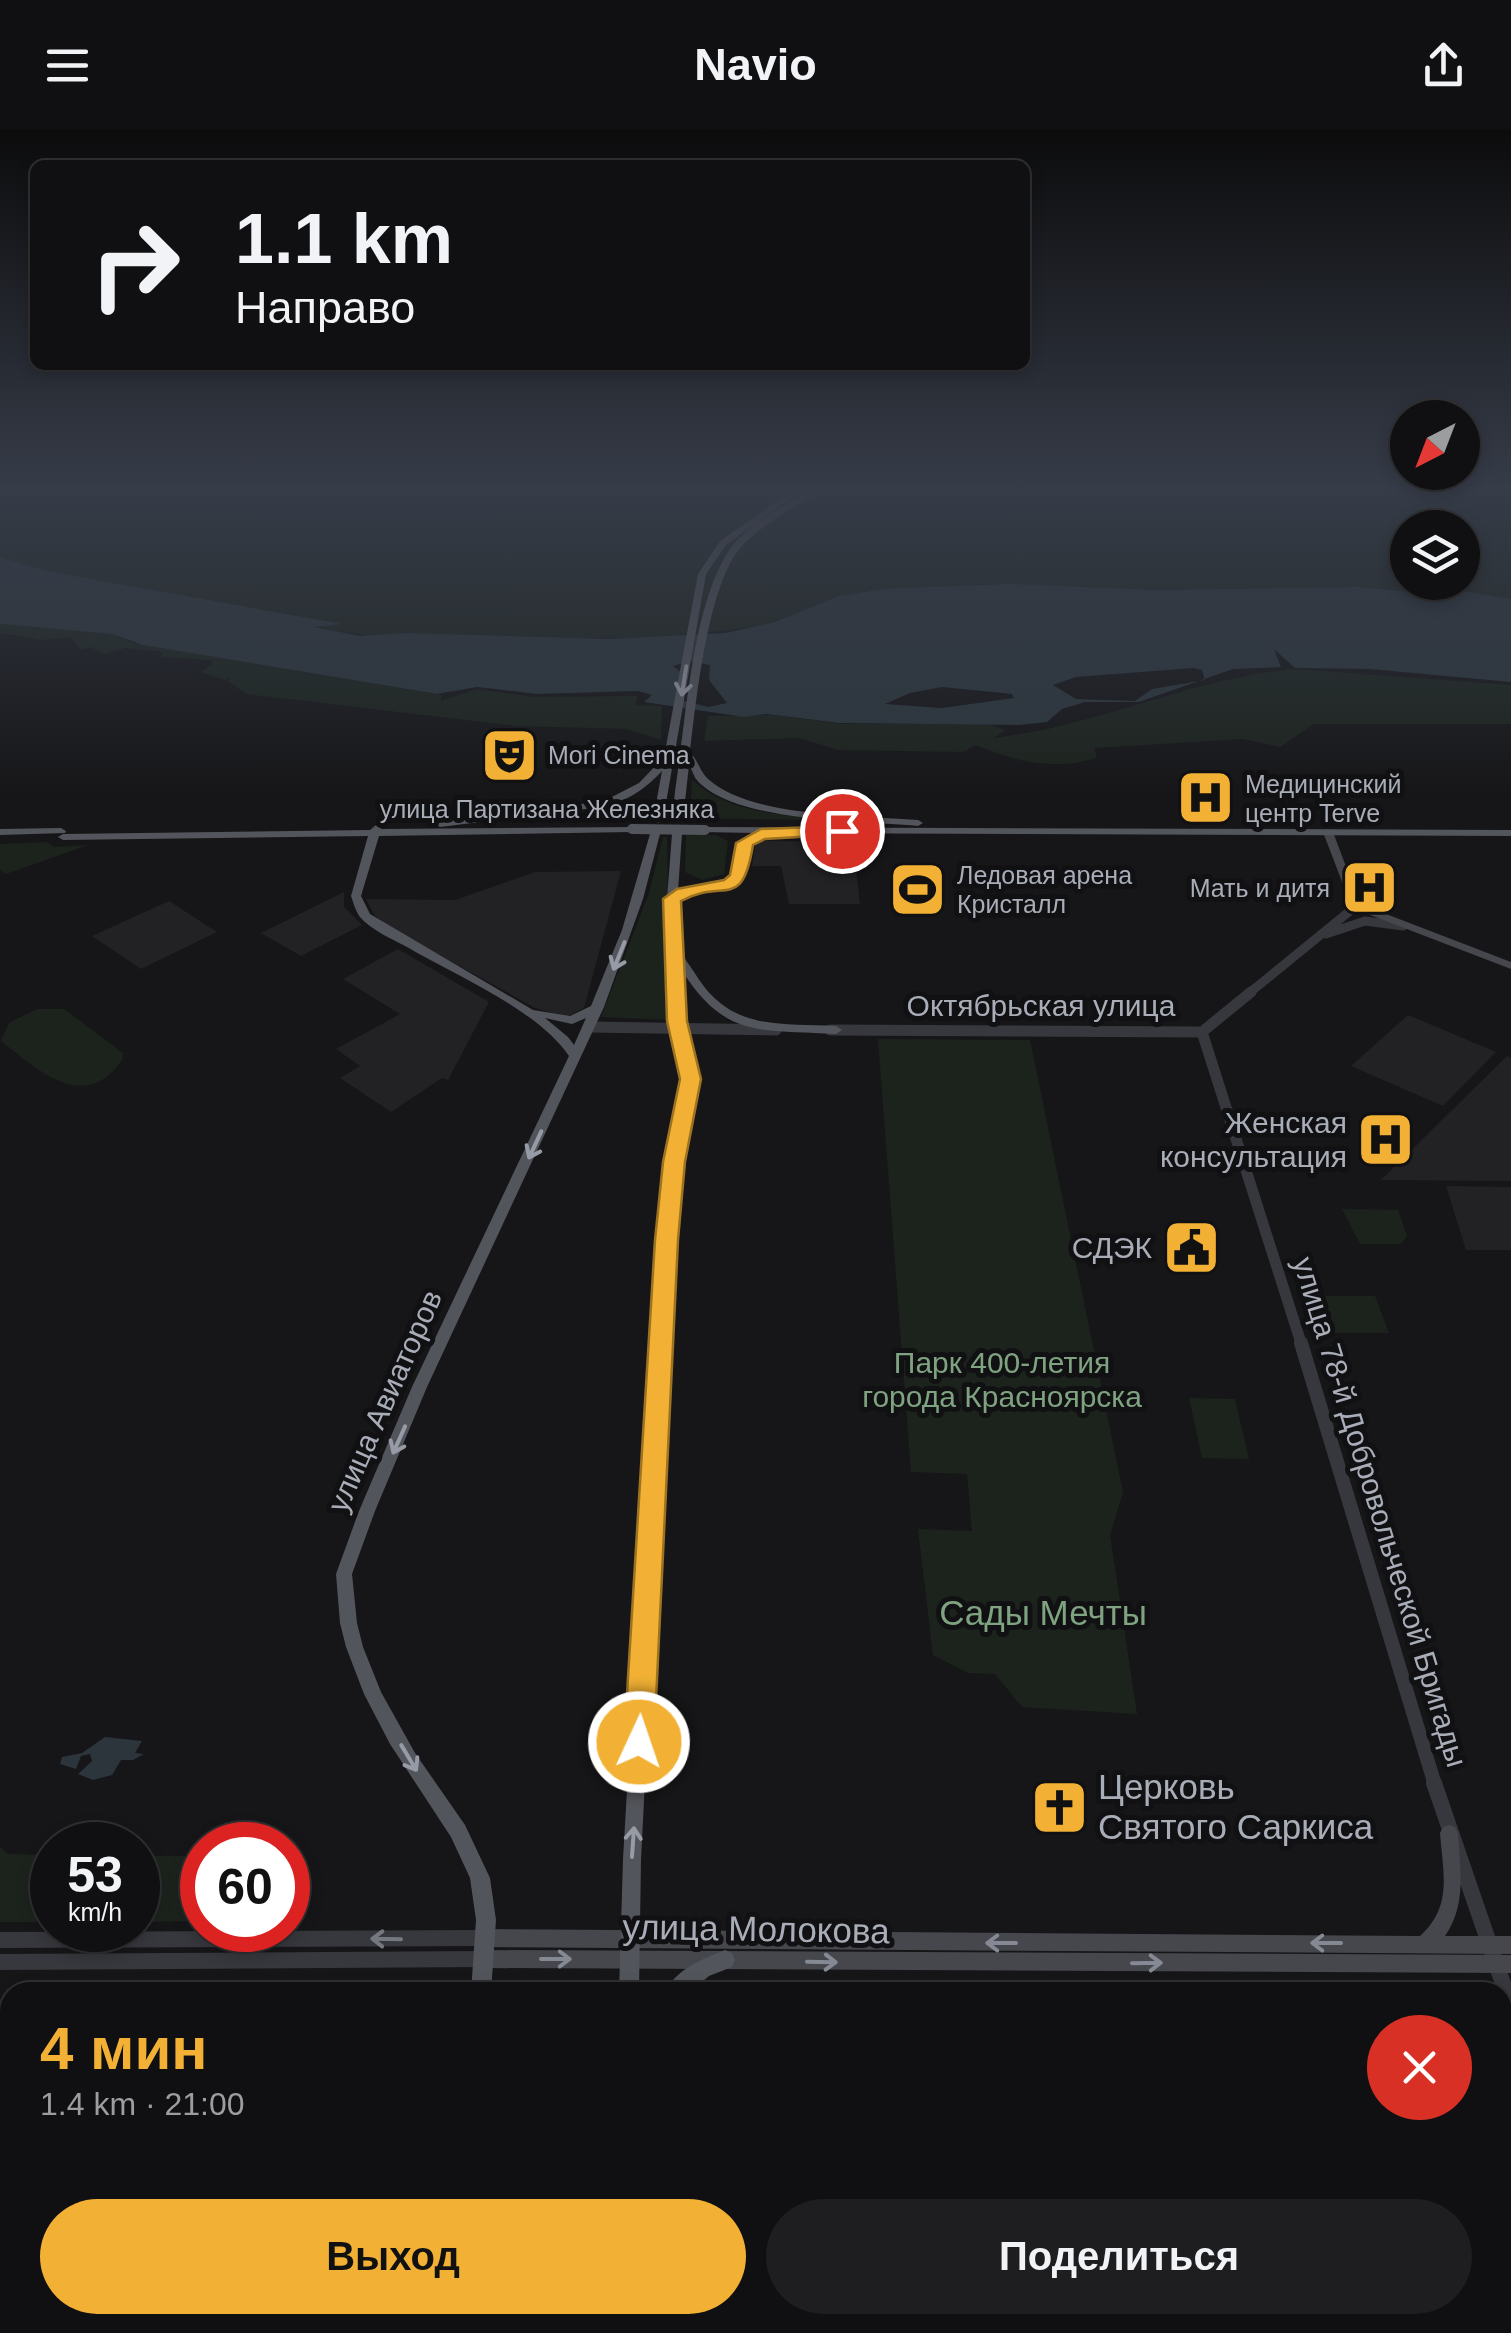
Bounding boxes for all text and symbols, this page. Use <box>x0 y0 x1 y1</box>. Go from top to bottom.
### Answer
icon: menu <box>40 38 95 93</box>
icon: share <box>1416 38 1471 93</box>
text: Navio <box>694 39 817 90</box>
icon: right <box>70 200 200 330</box>
text: 1.1 km <box>235 200 453 278</box>
text: Направо <box>235 282 415 333</box>
north arrow <box>1390 400 1480 490</box>
map controls <box>1390 400 1480 600</box>
button: layers <box>1390 510 1480 600</box>
one-way arrow <box>674 664 692 697</box>
theatre icon: Mori Cinema <box>479 725 539 785</box>
place label: Mori Cinema <box>548 741 690 769</box>
hospital icon: Медицинский центр Terve <box>1176 768 1236 828</box>
place label: Медицинский центр Terve <box>1245 770 1401 827</box>
pin <box>800 789 885 874</box>
street label: улица Партизана Железняка <box>380 795 714 823</box>
icon: arrive <box>815 804 870 859</box>
hospital icon: Мать и дитя <box>1339 858 1399 918</box>
sports icon: Ледовая арена Кристалл <box>888 859 948 919</box>
place label: Ледовая арена Кристалл <box>957 861 1132 918</box>
place label: Мать и дитя <box>1190 874 1330 902</box>
one-way arrow <box>608 940 626 971</box>
street label: Октябрьская улица <box>907 989 1176 1022</box>
place label: Женская консультация <box>1160 1106 1347 1173</box>
hospital icon: Женская консультация <box>1356 1110 1416 1170</box>
one-way arrow <box>524 1129 543 1159</box>
public building icon: СДЭК <box>1161 1218 1221 1278</box>
place label: СДЭК <box>1072 1231 1153 1264</box>
street label: улица 78-й Добровольческой Бригады <box>1287 1253 1474 1771</box>
street label: улица Авиаторов <box>321 1285 448 1517</box>
park label: Парк 400-летия города Красноярска <box>862 1346 1142 1413</box>
one-way arrow <box>389 1424 407 1455</box>
park label: Сады Мечты <box>939 1593 1147 1632</box>
position arrow <box>587 1690 691 1794</box>
one-way arrow <box>399 1743 419 1772</box>
place label: Церковь Святого Саркиса <box>1098 1767 1374 1846</box>
church icon: Церковь Святого Саркиса <box>1029 1777 1089 1837</box>
speed limit sign: 60 <box>180 1822 310 1952</box>
one-way arrow <box>624 1826 643 1858</box>
text: 53 <box>67 1847 123 1903</box>
text: km/h <box>68 1898 122 1926</box>
street label: улица Молокова <box>622 1907 891 1950</box>
one-way arrow <box>371 1930 404 1948</box>
one-way arrow <box>985 1934 1018 1952</box>
one-way arrow <box>1310 1934 1342 1952</box>
one-way arrow <box>540 1950 572 1968</box>
one-way arrow <box>806 1952 838 1972</box>
one-way arrow <box>1130 1954 1163 1972</box>
text: 4 мин <box>40 2015 208 2082</box>
button: close <box>1367 2015 1472 2120</box>
text: 1.4 km · 21:00 <box>40 2086 245 2122</box>
button: Выход <box>40 2199 746 2314</box>
button: Поделиться <box>766 2199 1472 2314</box>

